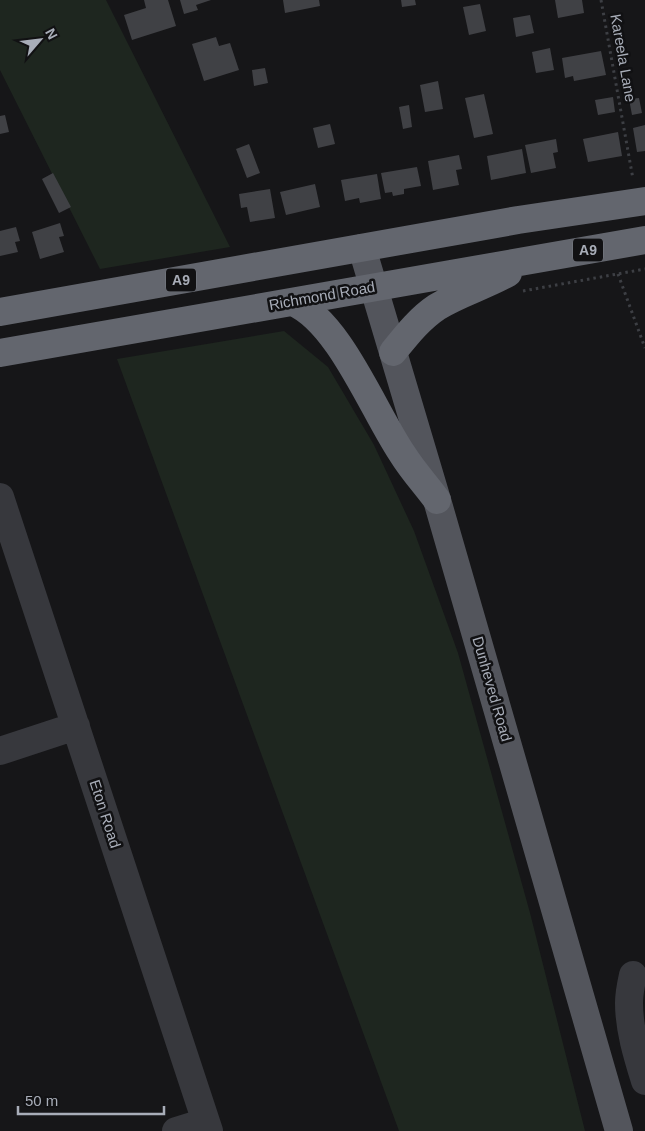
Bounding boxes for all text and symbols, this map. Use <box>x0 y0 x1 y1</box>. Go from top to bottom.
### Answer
street label: Kareela Lane <box>607 12 640 103</box>
north arrow <box>15 15 65 65</box>
text: N <box>42 26 61 42</box>
road number: A9 <box>573 238 603 262</box>
road number: A9 <box>166 268 196 292</box>
street label: Richmond Road <box>267 278 376 313</box>
street label: Dunheved Road <box>469 634 516 743</box>
street label: Eton Road <box>86 778 125 850</box>
scale bar <box>18 1084 164 1116</box>
text: 50 m <box>25 1092 58 1109</box>

